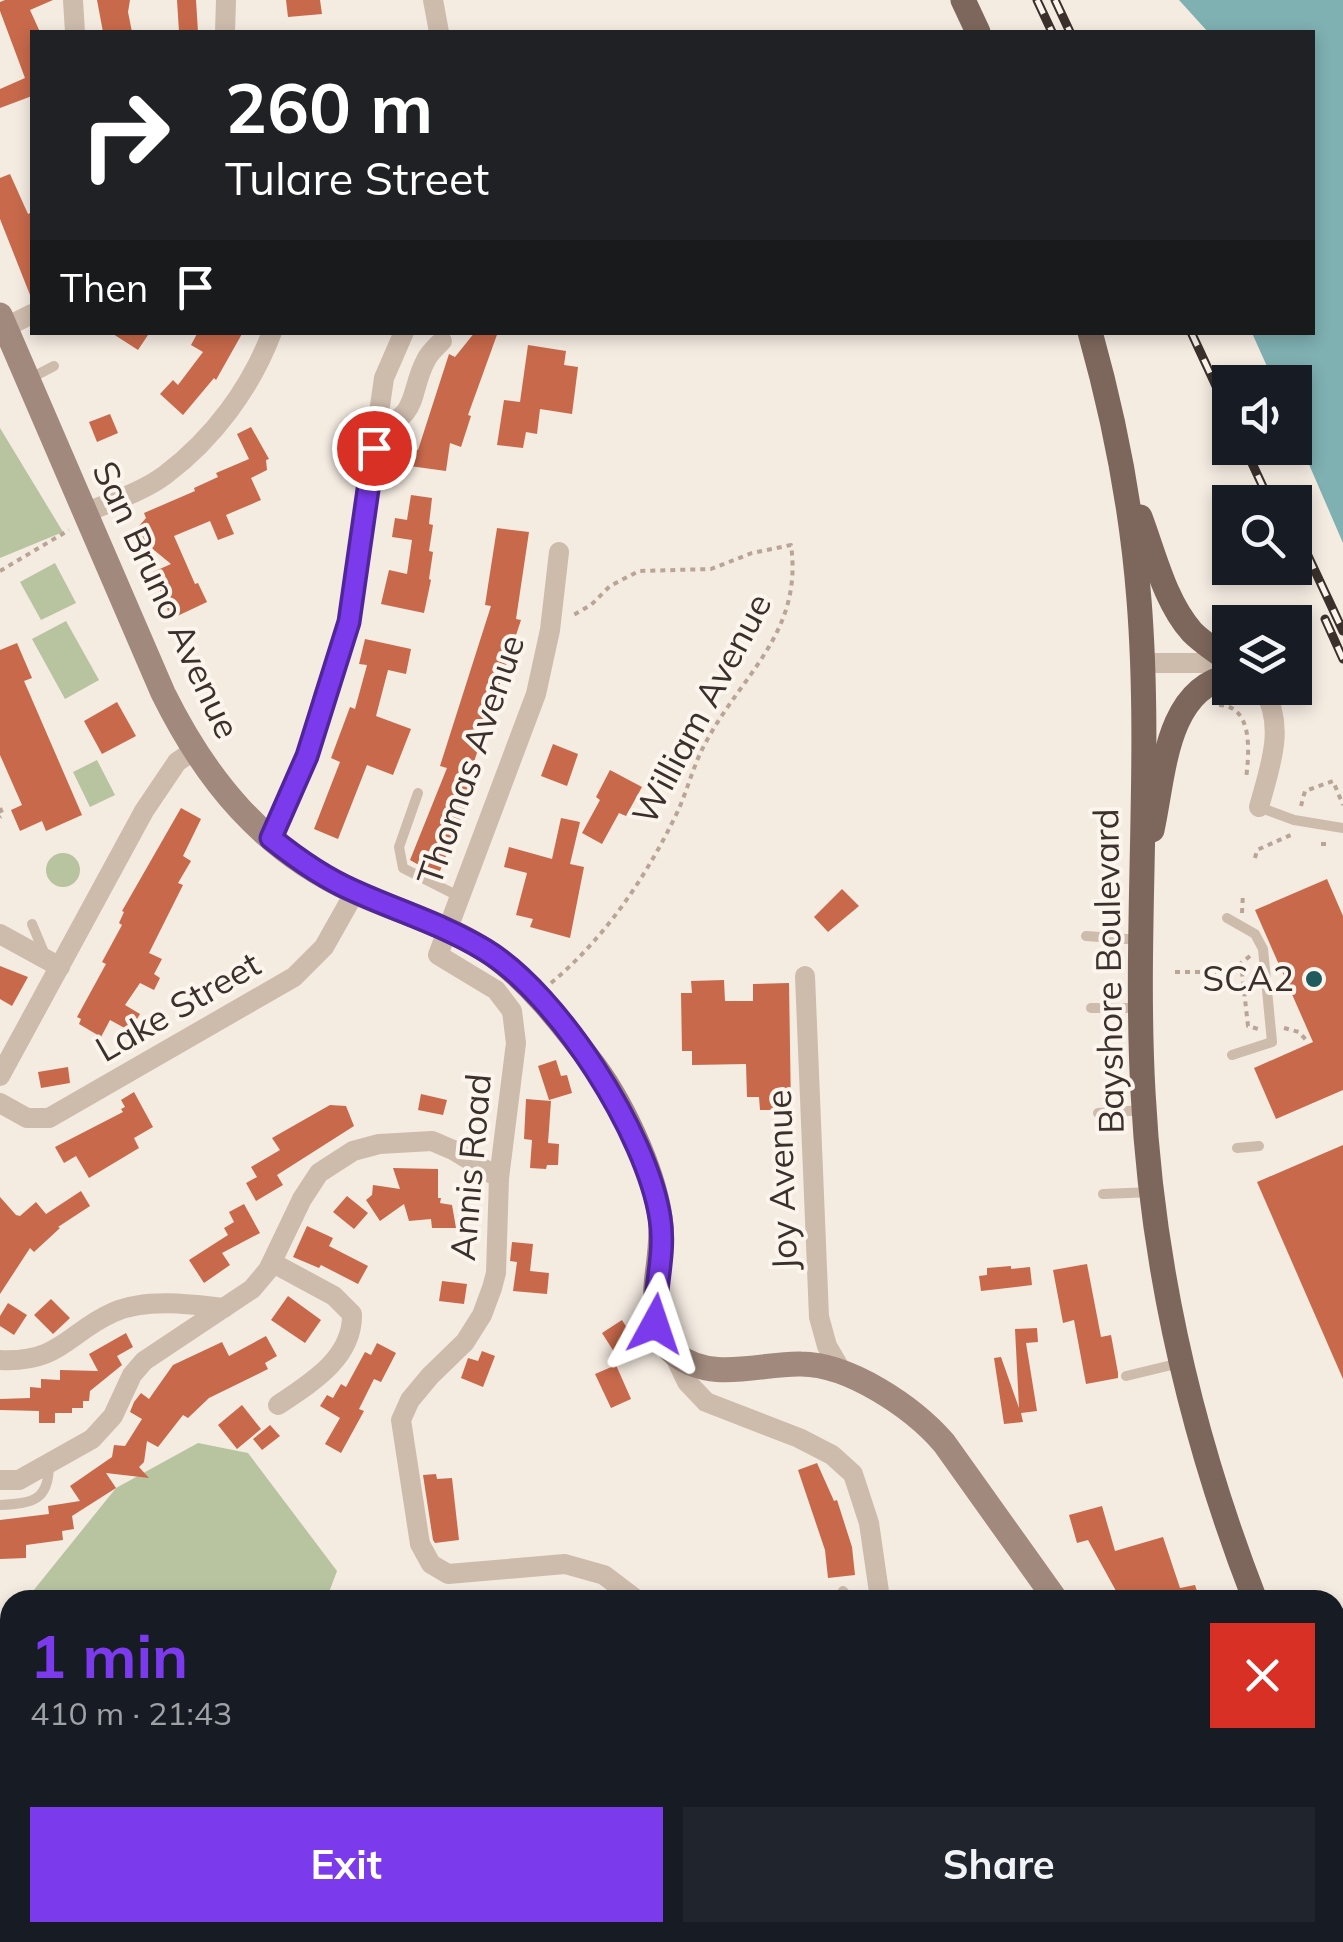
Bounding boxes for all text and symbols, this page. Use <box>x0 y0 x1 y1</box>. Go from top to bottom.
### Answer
text: 260 m <box>225 63 433 151</box>
icon: right <box>60 70 190 200</box>
text: Tulare Street <box>225 150 489 206</box>
icon: arrive <box>168 260 223 315</box>
text: Then <box>60 264 148 312</box>
map controls <box>1212 365 1312 705</box>
button: sound <box>1212 365 1312 465</box>
pin <box>332 406 417 491</box>
icon: arrive <box>347 421 402 476</box>
street label: San Bruno Avenue <box>83 454 250 745</box>
button: search <box>1212 485 1312 585</box>
street label: William Avenue <box>622 586 780 831</box>
button: layers <box>1212 605 1312 705</box>
street label: Thomas Avenue <box>407 629 533 891</box>
street label: Bayshore Boulevard <box>1083 808 1133 1134</box>
street label: Lake Street <box>87 941 268 1071</box>
place label: SCA2 <box>1202 956 1294 1000</box>
marker: SCA2 <box>1303 968 1325 990</box>
street label: Annis Road <box>440 1072 500 1262</box>
street label: Joy Avenue <box>756 1089 806 1271</box>
position arrow <box>603 1272 707 1376</box>
text: 1 min <box>30 1618 188 1693</box>
button: close <box>1210 1623 1315 1728</box>
text: 410 m · 21:43 <box>30 1693 232 1733</box>
button: Exit <box>30 1807 663 1922</box>
button: Share <box>683 1807 1315 1922</box>

